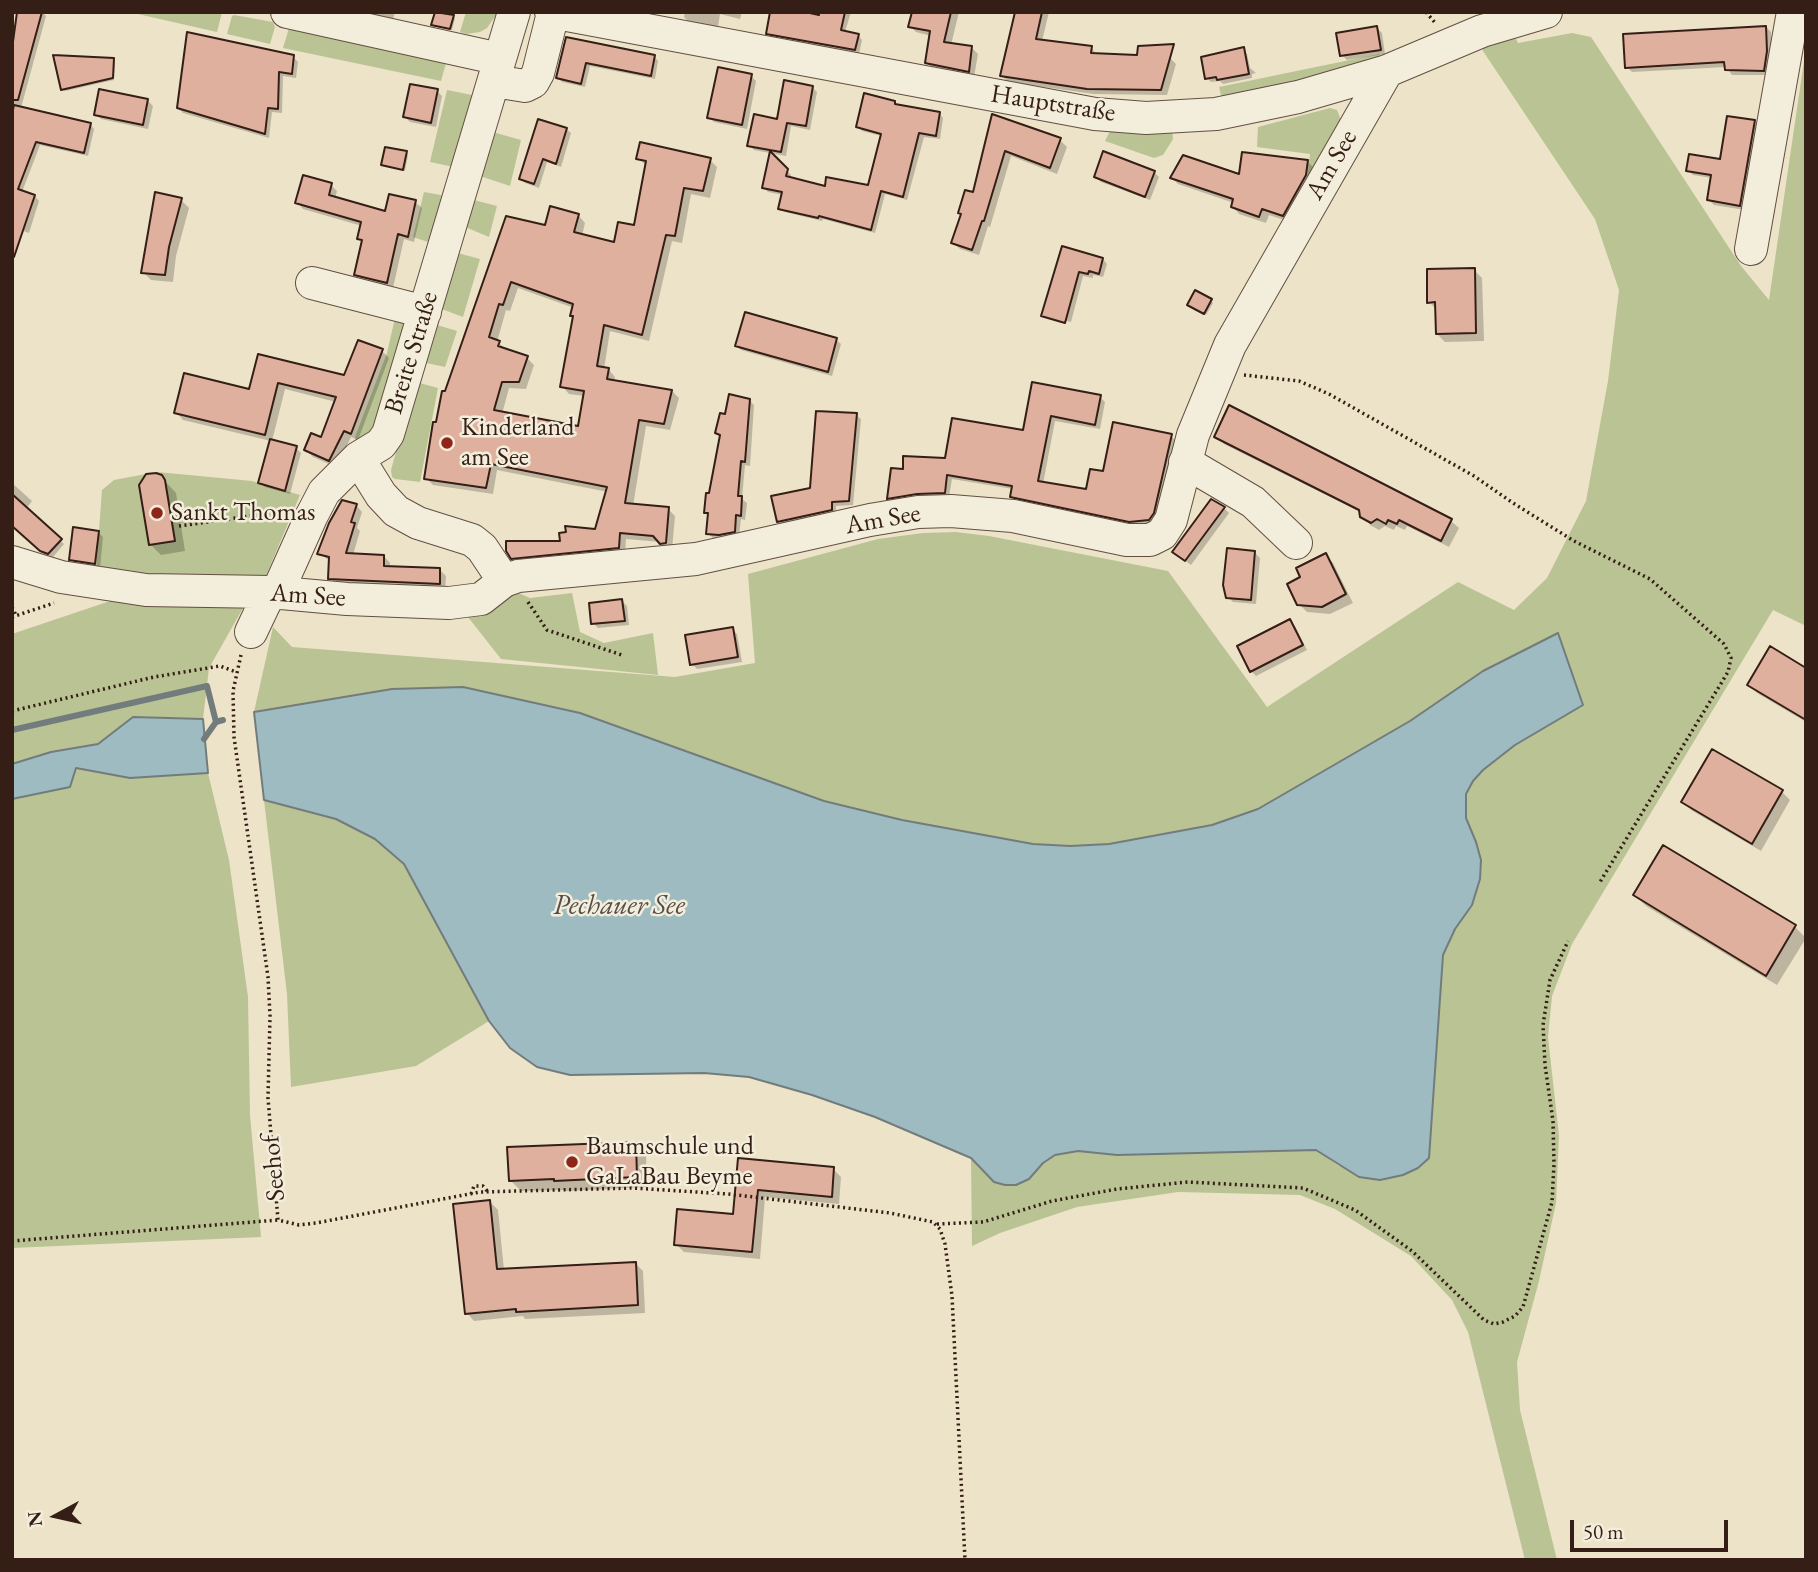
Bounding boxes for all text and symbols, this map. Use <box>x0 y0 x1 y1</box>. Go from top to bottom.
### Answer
street label: Hauptstraße <box>989 79 1117 129</box>
street label: Am See <box>1300 124 1364 206</box>
street label: Breite Straße <box>379 288 445 418</box>
place label: Kinderland am See <box>461 412 574 474</box>
marker: Kinderland am See <box>439 435 455 451</box>
place label: Sankt Thomas <box>171 497 315 529</box>
street label: Am See <box>843 498 923 542</box>
marker: Sankt Thomas <box>149 505 165 521</box>
street label: Am See <box>269 578 347 614</box>
water label: Pechauer See <box>553 889 685 923</box>
place label: Baumschule und GaLaBau Beyme <box>586 1131 754 1192</box>
street label: Seehof <box>256 1133 292 1203</box>
marker: Baumschule und GaLaBau Beyme <box>564 1154 580 1170</box>
north arrow <box>21 1481 91 1551</box>
scale bar <box>1573 1506 1730 1550</box>
text: N <box>21 1510 48 1528</box>
text: 50 m <box>1583 1518 1624 1545</box>

